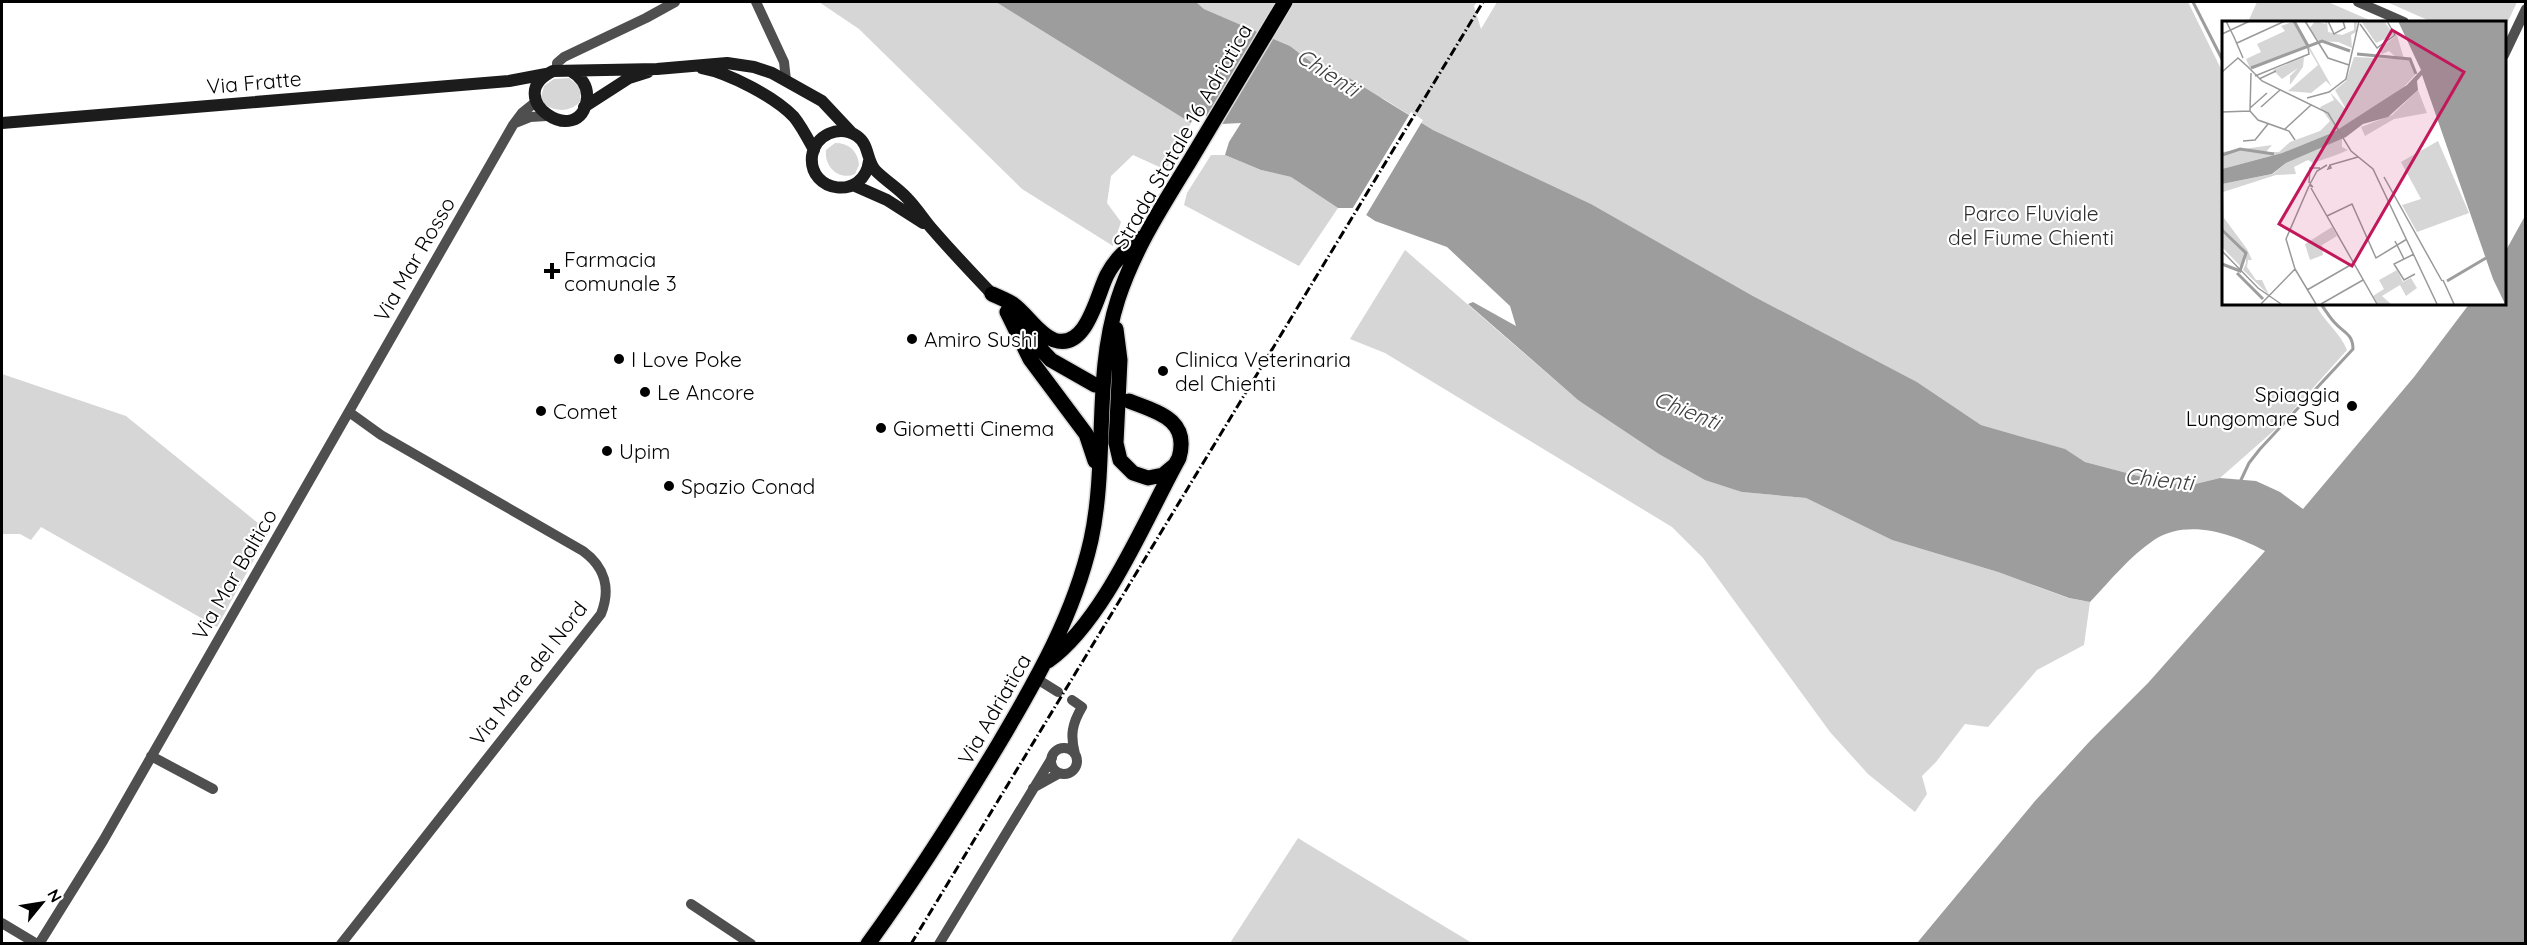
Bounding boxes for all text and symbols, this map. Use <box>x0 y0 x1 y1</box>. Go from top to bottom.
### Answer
street label: Strada Statale 16 Adriatica <box>1107 19 1257 253</box>
inset map <box>2222 21 2506 304</box>
water label: Chienti <box>1291 41 1366 104</box>
street label: Via Fratte <box>205 65 303 99</box>
street label: Via Mar Rosso <box>368 192 460 326</box>
park label: Parco Fluviale del Fiume Chienti <box>1948 200 2114 250</box>
place label: Farmacia comunale 3 <box>564 246 677 296</box>
marker: Farmacia comunale 3 <box>545 264 559 278</box>
place label: Amiro Sushi <box>924 326 1037 352</box>
marker: Amiro Sushi <box>905 332 919 346</box>
place label: I Love Poke <box>631 346 742 372</box>
place label: Clinica Veterinaria del Chienti <box>1175 346 1351 396</box>
marker: I Love Poke <box>612 352 626 366</box>
marker: Clinica Veterinaria del Chienti <box>1156 364 1170 378</box>
place label: Le Ancore <box>657 379 755 405</box>
place label: Spiaggia Lungomare Sud <box>2186 381 2340 431</box>
water label: Chienti <box>1650 384 1726 437</box>
marker: Le Ancore <box>638 385 652 399</box>
place label: Comet <box>553 398 618 424</box>
marker: Spiaggia Lungomare Sud <box>2345 399 2359 413</box>
marker: Comet <box>534 404 548 418</box>
place label: Giometti Cinema <box>893 415 1054 441</box>
marker: Giometti Cinema <box>874 421 888 435</box>
place label: Upim <box>619 438 670 464</box>
marker: Upim <box>600 444 614 458</box>
water label: Chienti <box>2123 461 2197 497</box>
place label: Spazio Conad <box>681 473 815 499</box>
marker: Spazio Conad <box>662 479 676 493</box>
street label: Via Mar Baltico <box>186 504 282 644</box>
street label: Via Mare del Nord <box>464 596 592 750</box>
street label: Via Adriatica <box>952 649 1036 769</box>
north arrow <box>12 873 72 933</box>
text: N <box>43 885 67 906</box>

